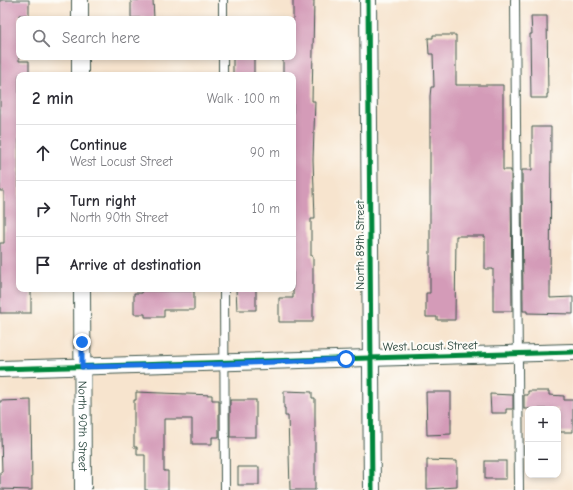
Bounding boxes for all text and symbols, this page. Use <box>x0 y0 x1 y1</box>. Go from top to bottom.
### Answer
search box <box>16 16 296 60</box>
icon: search <box>30 27 52 49</box>
text: Search here <box>62 29 140 47</box>
text: 2 min <box>32 89 73 108</box>
text: Walk · 100 m <box>207 91 280 106</box>
text: Continue <box>70 136 127 154</box>
icon: ahead <box>32 142 54 164</box>
text: 90 m <box>250 145 280 160</box>
text: West Locust Street <box>70 154 172 169</box>
text: Turn right <box>70 192 136 210</box>
icon: right <box>32 198 54 220</box>
street label: North 89th Street <box>353 200 367 290</box>
text: 10 m <box>252 201 280 216</box>
text: North 90th Street <box>70 210 168 225</box>
icon: arrive <box>32 254 54 276</box>
text: Arrive at destination <box>70 256 201 274</box>
route end <box>73 333 91 351</box>
street label: West Locust Street <box>383 338 478 354</box>
route start <box>337 350 355 368</box>
street label: North 90th Street <box>75 381 90 472</box>
map controls <box>525 406 561 478</box>
button: + <box>525 406 561 442</box>
button: − <box>525 442 561 478</box>

